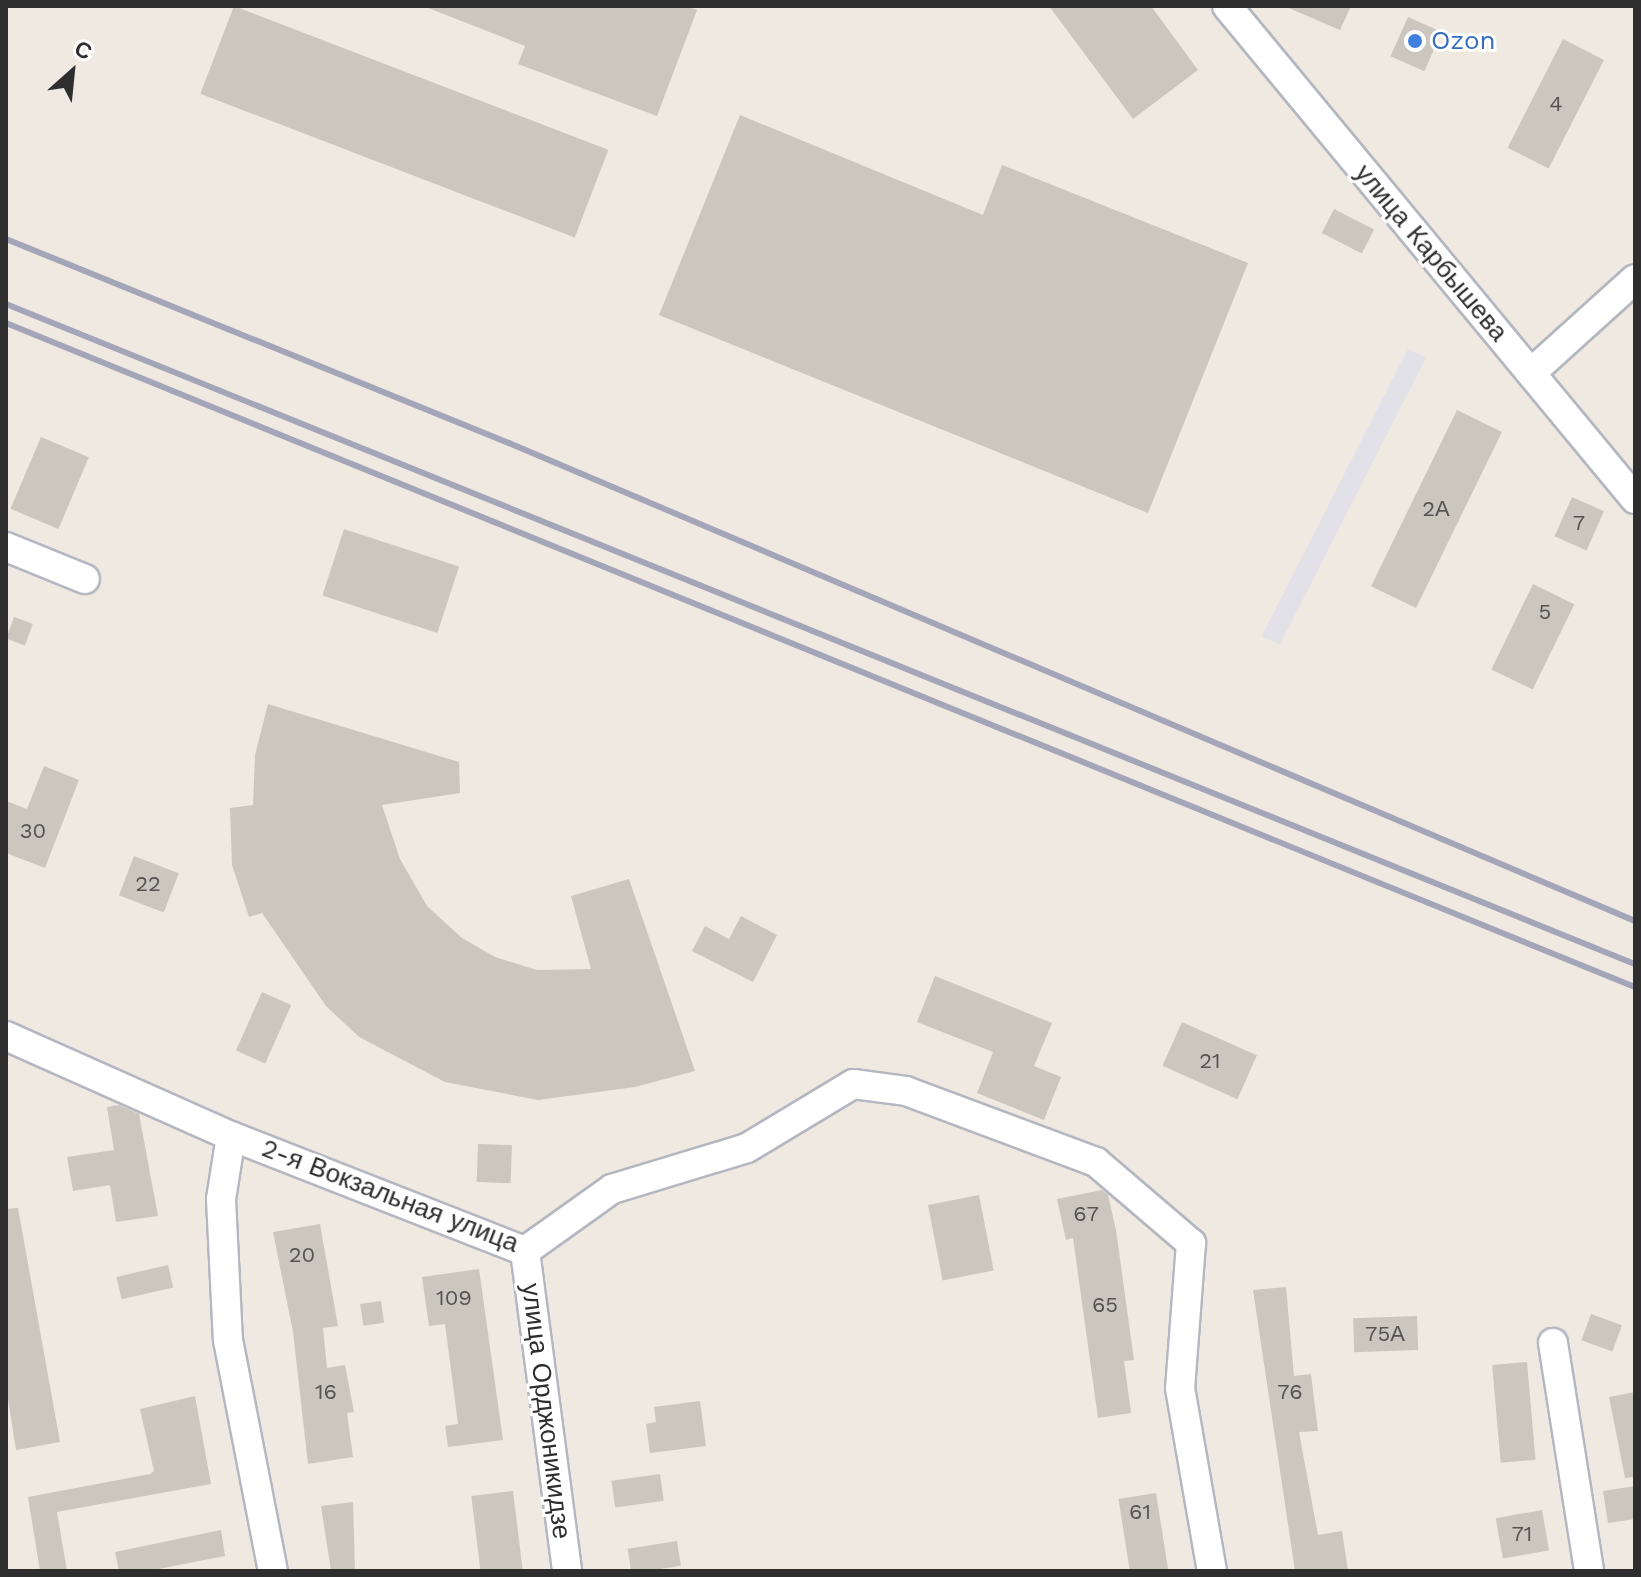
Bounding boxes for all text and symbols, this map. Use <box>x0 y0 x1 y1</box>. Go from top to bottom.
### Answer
place label: Ozon <box>1431 25 1496 57</box>
north arrow <box>32 32 112 112</box>
marker: Ozon <box>1406 32 1424 50</box>
text: С <box>70 35 96 65</box>
house number: 4 <box>1549 91 1563 117</box>
street label: улица Карбышева <box>1348 158 1514 348</box>
house number: 2А <box>1422 496 1450 522</box>
house number: 7 <box>1573 510 1585 536</box>
house number: 5 <box>1539 599 1551 625</box>
house number: 30 <box>20 818 46 844</box>
house number: 22 <box>135 871 161 897</box>
house number: 21 <box>1199 1048 1221 1074</box>
street label: 2-я Вокзальная улица <box>257 1133 523 1259</box>
house number: 67 <box>1073 1201 1099 1227</box>
house number: 20 <box>289 1242 315 1268</box>
street label: улица Орджоникидзе <box>515 1281 577 1541</box>
house number: 109 <box>436 1285 472 1311</box>
house number: 65 <box>1092 1292 1118 1318</box>
house number: 75А <box>1365 1321 1405 1347</box>
house number: 16 <box>315 1379 337 1405</box>
house number: 76 <box>1277 1379 1303 1405</box>
house number: 61 <box>1129 1499 1151 1525</box>
house number: 71 <box>1512 1521 1532 1547</box>

